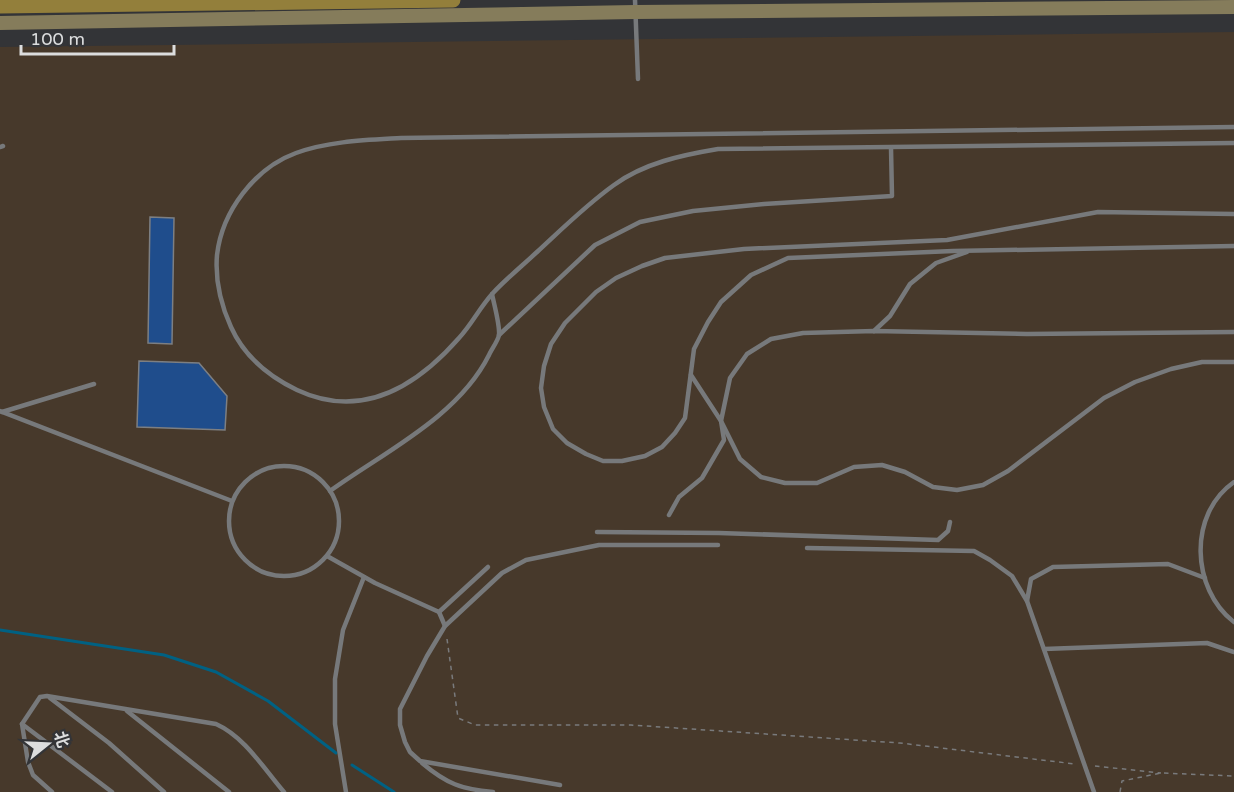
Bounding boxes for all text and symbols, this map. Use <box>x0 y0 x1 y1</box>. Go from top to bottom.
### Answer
scale bar <box>21 18 174 56</box>
text: 100 m <box>30 28 85 50</box>
north arrow <box>18 714 78 774</box>
text: 北 <box>49 729 73 750</box>

